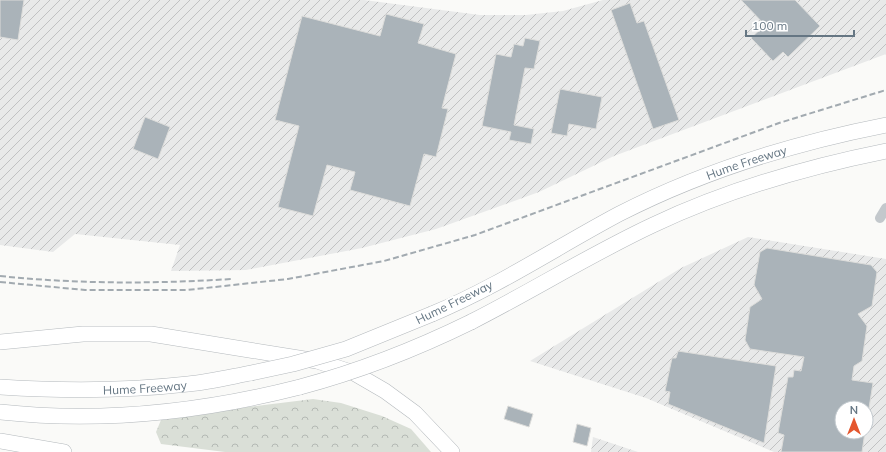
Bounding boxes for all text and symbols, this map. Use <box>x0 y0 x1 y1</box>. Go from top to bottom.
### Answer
scale bar <box>746 12 854 38</box>
text: 100 m <box>752 18 787 33</box>
street label: Hume Freeway <box>704 141 789 182</box>
street label: Hume Freeway <box>413 277 496 327</box>
street label: Hume Freeway <box>103 377 188 397</box>
north arrow <box>834 400 874 440</box>
text: N <box>850 403 858 417</box>

